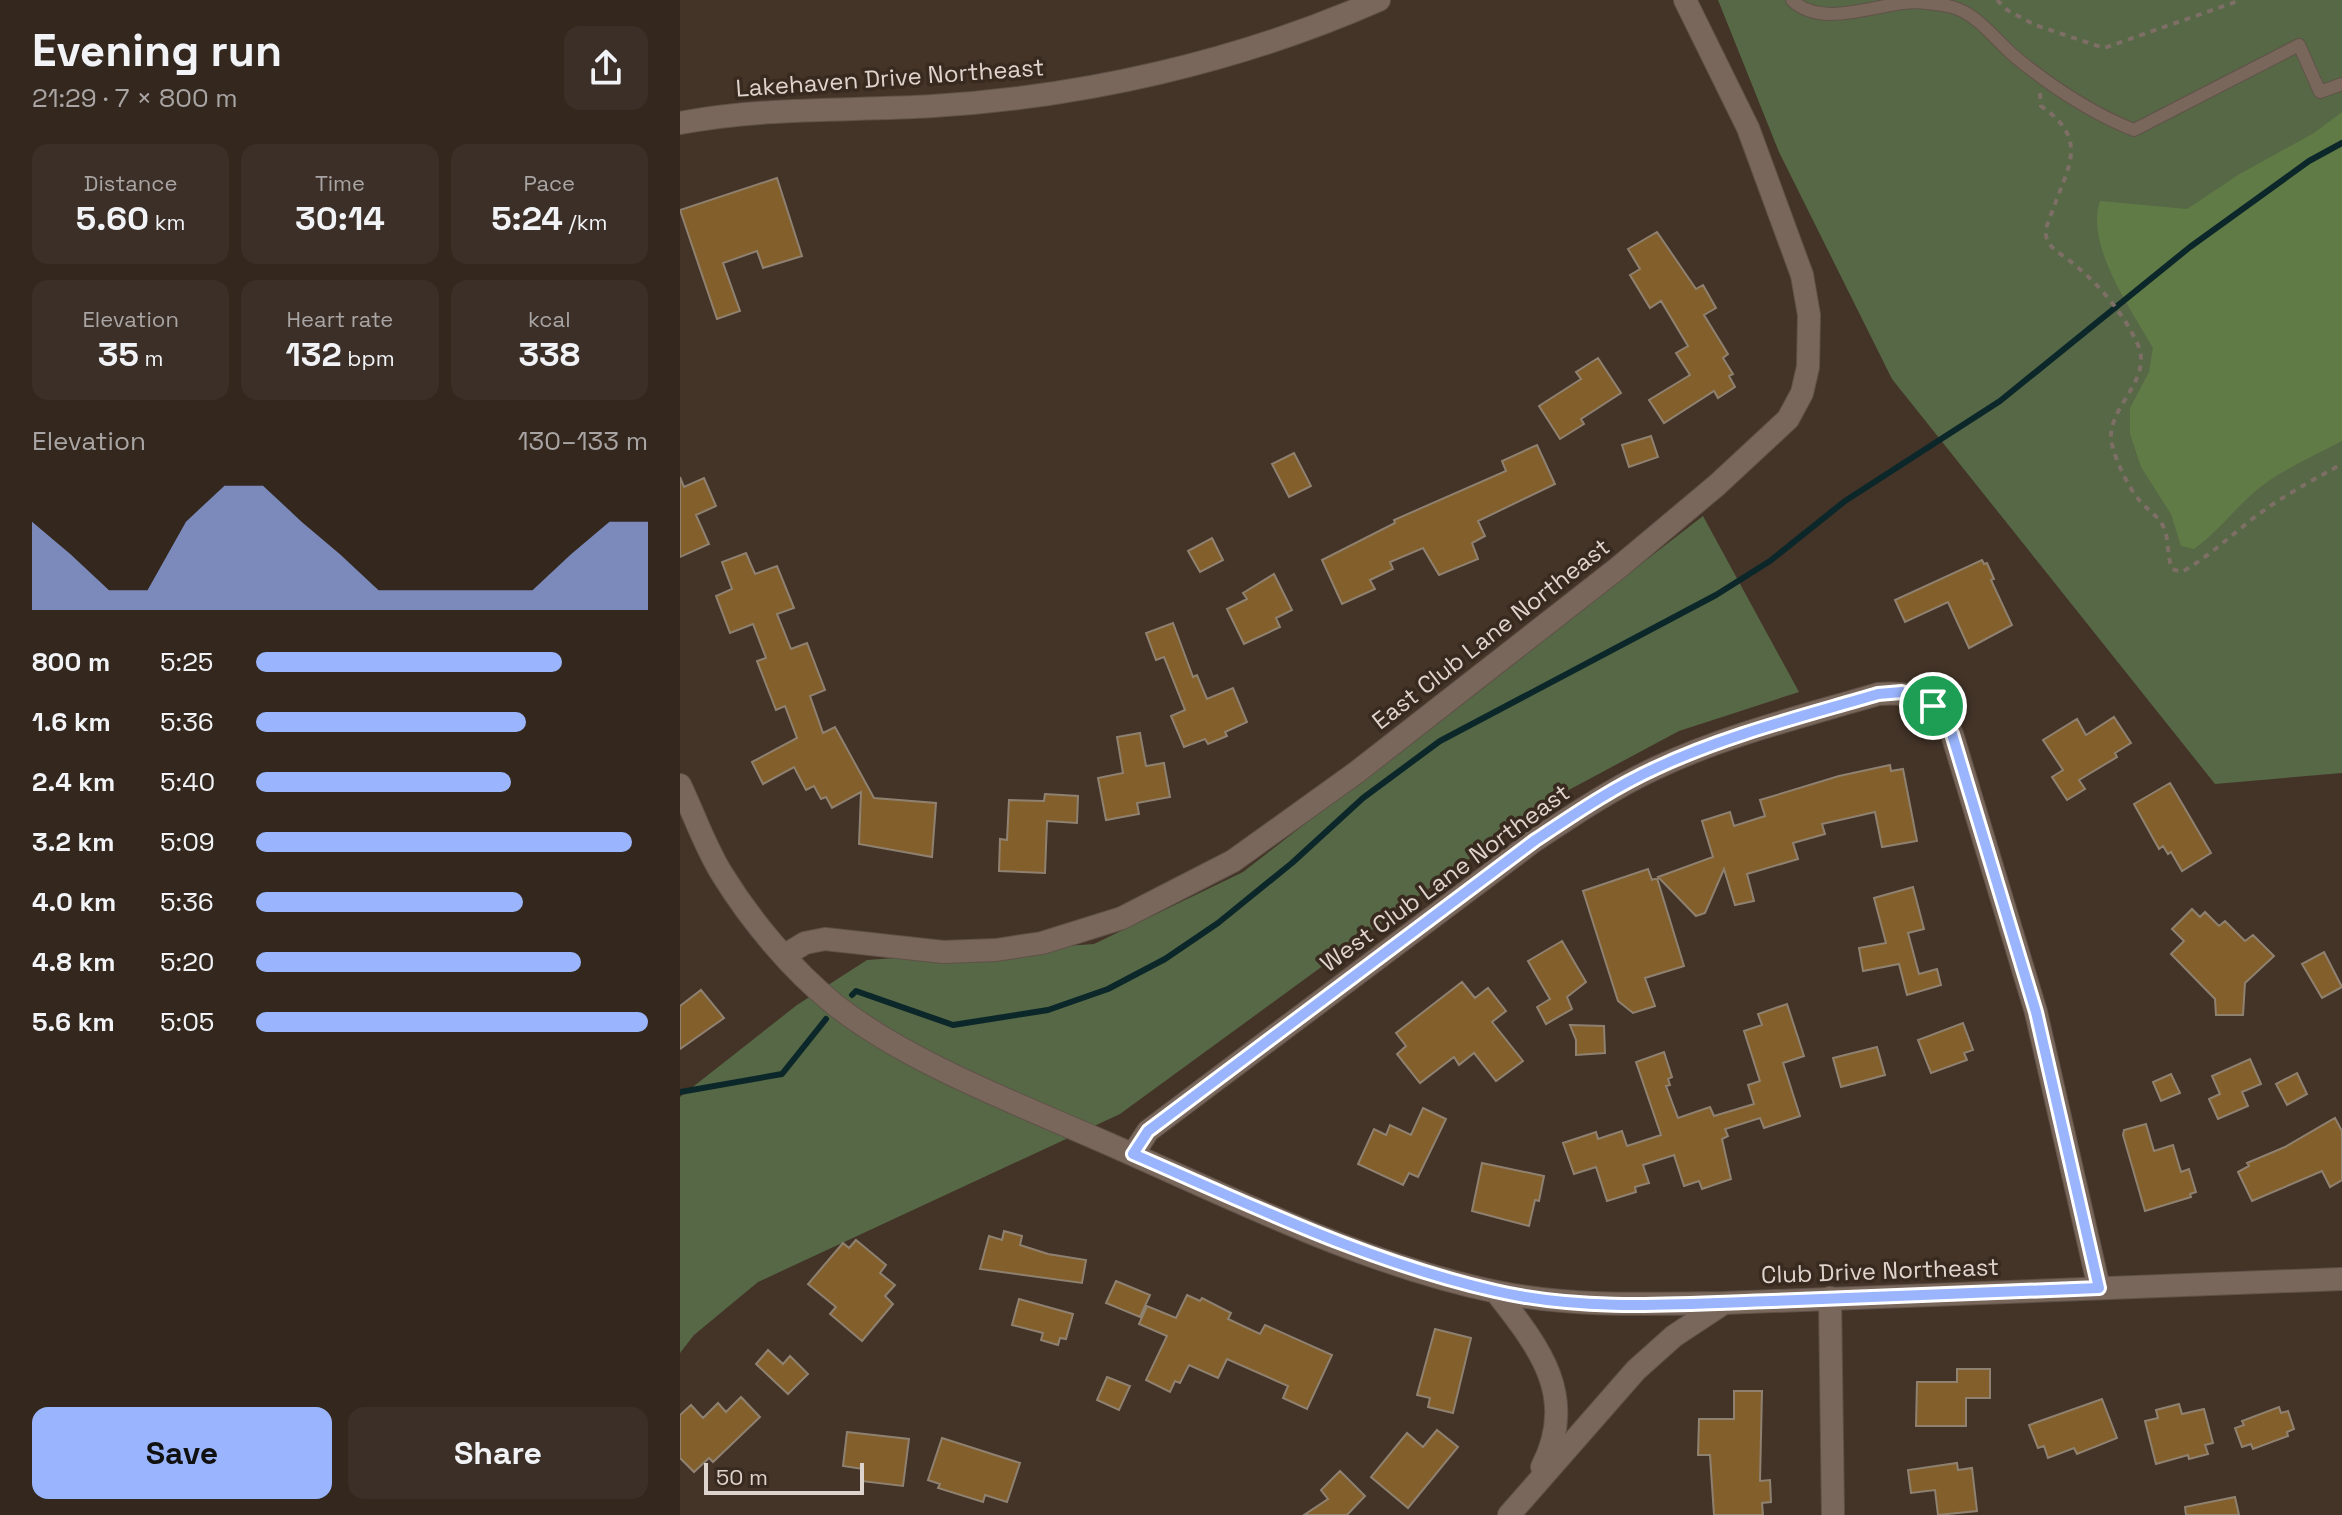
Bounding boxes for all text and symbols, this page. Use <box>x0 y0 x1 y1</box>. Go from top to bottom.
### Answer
text: Evening run <box>32 23 282 79</box>
button: share <box>564 26 648 110</box>
street label: Lakehaven Drive Northeast <box>735 51 1045 104</box>
text: 21:29 · 7 × 800 m <box>32 81 238 115</box>
text: Distance <box>84 169 178 197</box>
text: Time <box>315 169 365 197</box>
text: Pace <box>524 169 575 197</box>
text: 5.60 <box>76 197 149 240</box>
text: 30:14 <box>295 197 385 240</box>
text: 5:24 <box>491 197 563 240</box>
text: km <box>149 208 186 236</box>
text: /km <box>563 208 608 236</box>
text: Elevation <box>82 305 179 333</box>
text: Heart rate <box>287 305 393 333</box>
text: kcal <box>528 305 571 333</box>
text: 35 <box>98 333 139 376</box>
text: 132 <box>285 333 342 376</box>
text: 338 <box>518 333 580 376</box>
text: m <box>139 344 163 372</box>
text: bpm <box>342 344 395 372</box>
text: Elevation <box>32 424 146 458</box>
text: 130–133 m <box>518 424 648 458</box>
street label: East Club Lane Northeast <box>1366 531 1616 736</box>
text: 800 m <box>32 645 110 679</box>
text: 5:25 <box>160 645 213 679</box>
pin <box>1899 672 1967 740</box>
icon: arrive <box>1911 684 1955 728</box>
text: 1.6 km <box>32 705 111 739</box>
text: 5:36 <box>160 705 214 739</box>
text: 2.4 km <box>32 765 115 799</box>
text: 5:40 <box>160 765 215 799</box>
street label: West Club Lane Northeast <box>1314 777 1576 979</box>
text: 3.2 km <box>32 825 114 859</box>
text: 5:09 <box>160 825 215 859</box>
text: 4.0 km <box>32 885 116 919</box>
text: 5:36 <box>160 885 214 919</box>
text: 4.8 km <box>32 945 115 979</box>
text: 5:20 <box>160 945 215 979</box>
text: 5.6 km <box>32 1005 115 1039</box>
text: 5:05 <box>160 1005 214 1039</box>
street label: Club Drive Northeast <box>1760 1251 2000 1290</box>
button: Save <box>32 1407 332 1499</box>
button: Share <box>348 1407 648 1499</box>
scale bar <box>704 1459 864 1495</box>
text: 50 m <box>716 1463 768 1491</box>

